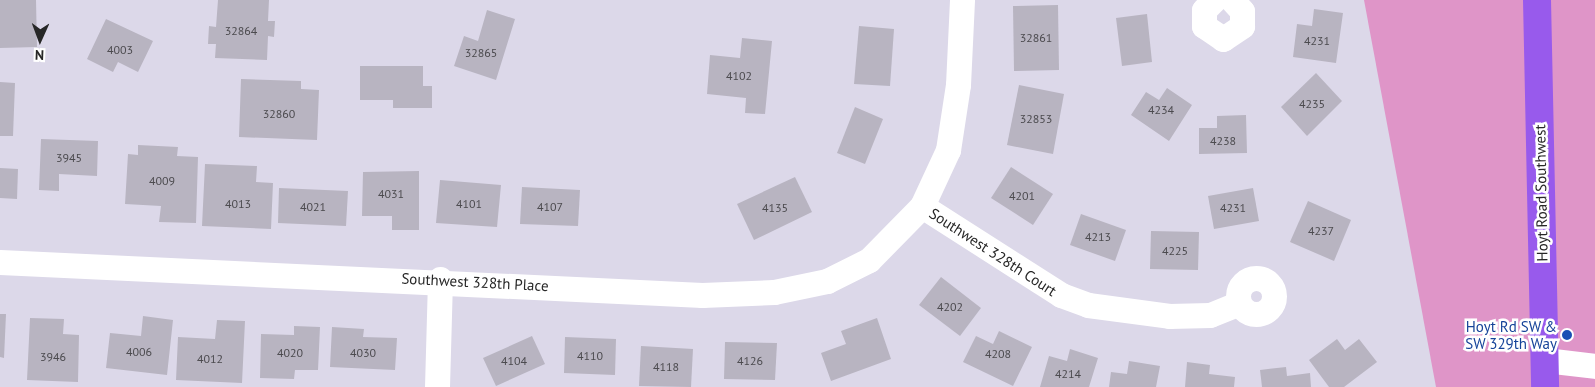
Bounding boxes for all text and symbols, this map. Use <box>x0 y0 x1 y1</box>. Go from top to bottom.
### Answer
north arrow <box>15 15 65 65</box>
house number: 32864 <box>225 24 257 38</box>
house number: 32861 <box>1020 31 1052 45</box>
house number: 4231 <box>1304 34 1330 48</box>
house number: 4003 <box>107 43 133 57</box>
text: N <box>35 46 44 64</box>
house number: 32865 <box>465 46 497 60</box>
house number: 4102 <box>726 69 752 83</box>
house number: 4235 <box>1299 97 1325 111</box>
house number: 4234 <box>1148 103 1174 117</box>
house number: 32860 <box>263 107 295 121</box>
house number: 32853 <box>1020 112 1052 126</box>
street label: Hoyt Road Southwest <box>1531 124 1551 262</box>
house number: 4238 <box>1210 134 1236 148</box>
house number: 3945 <box>56 151 82 165</box>
house number: 4009 <box>149 174 175 188</box>
house number: 4031 <box>378 187 404 201</box>
house number: 4201 <box>1009 189 1035 203</box>
house number: 4013 <box>225 197 251 211</box>
house number: 4101 <box>456 197 482 211</box>
house number: 4021 <box>300 200 326 214</box>
house number: 4107 <box>537 200 563 214</box>
house number: 4135 <box>762 201 788 215</box>
house number: 4231 <box>1220 201 1246 215</box>
street label: Southwest 328th Court <box>926 204 1060 300</box>
house number: 4237 <box>1308 224 1334 238</box>
house number: 4213 <box>1085 230 1111 244</box>
house number: 4225 <box>1162 244 1188 258</box>
street label: Southwest 328th Place <box>401 269 549 295</box>
house number: 4202 <box>937 300 963 314</box>
place label: Hoyt Rd SW & SW 329th Way <box>1465 317 1557 352</box>
marker: Hoyt Rd SW & SW 329th Way <box>1561 329 1573 341</box>
house number: 4006 <box>126 345 152 359</box>
house number: 4020 <box>277 346 303 360</box>
house number: 4030 <box>350 346 376 360</box>
house number: 4208 <box>985 347 1011 361</box>
house number: 4110 <box>577 349 603 363</box>
house number: 3946 <box>40 350 66 364</box>
house number: 4012 <box>197 352 223 366</box>
house number: 4104 <box>501 354 527 368</box>
house number: 4126 <box>737 354 763 368</box>
house number: 4118 <box>653 360 679 374</box>
house number: 4214 <box>1055 367 1081 381</box>

